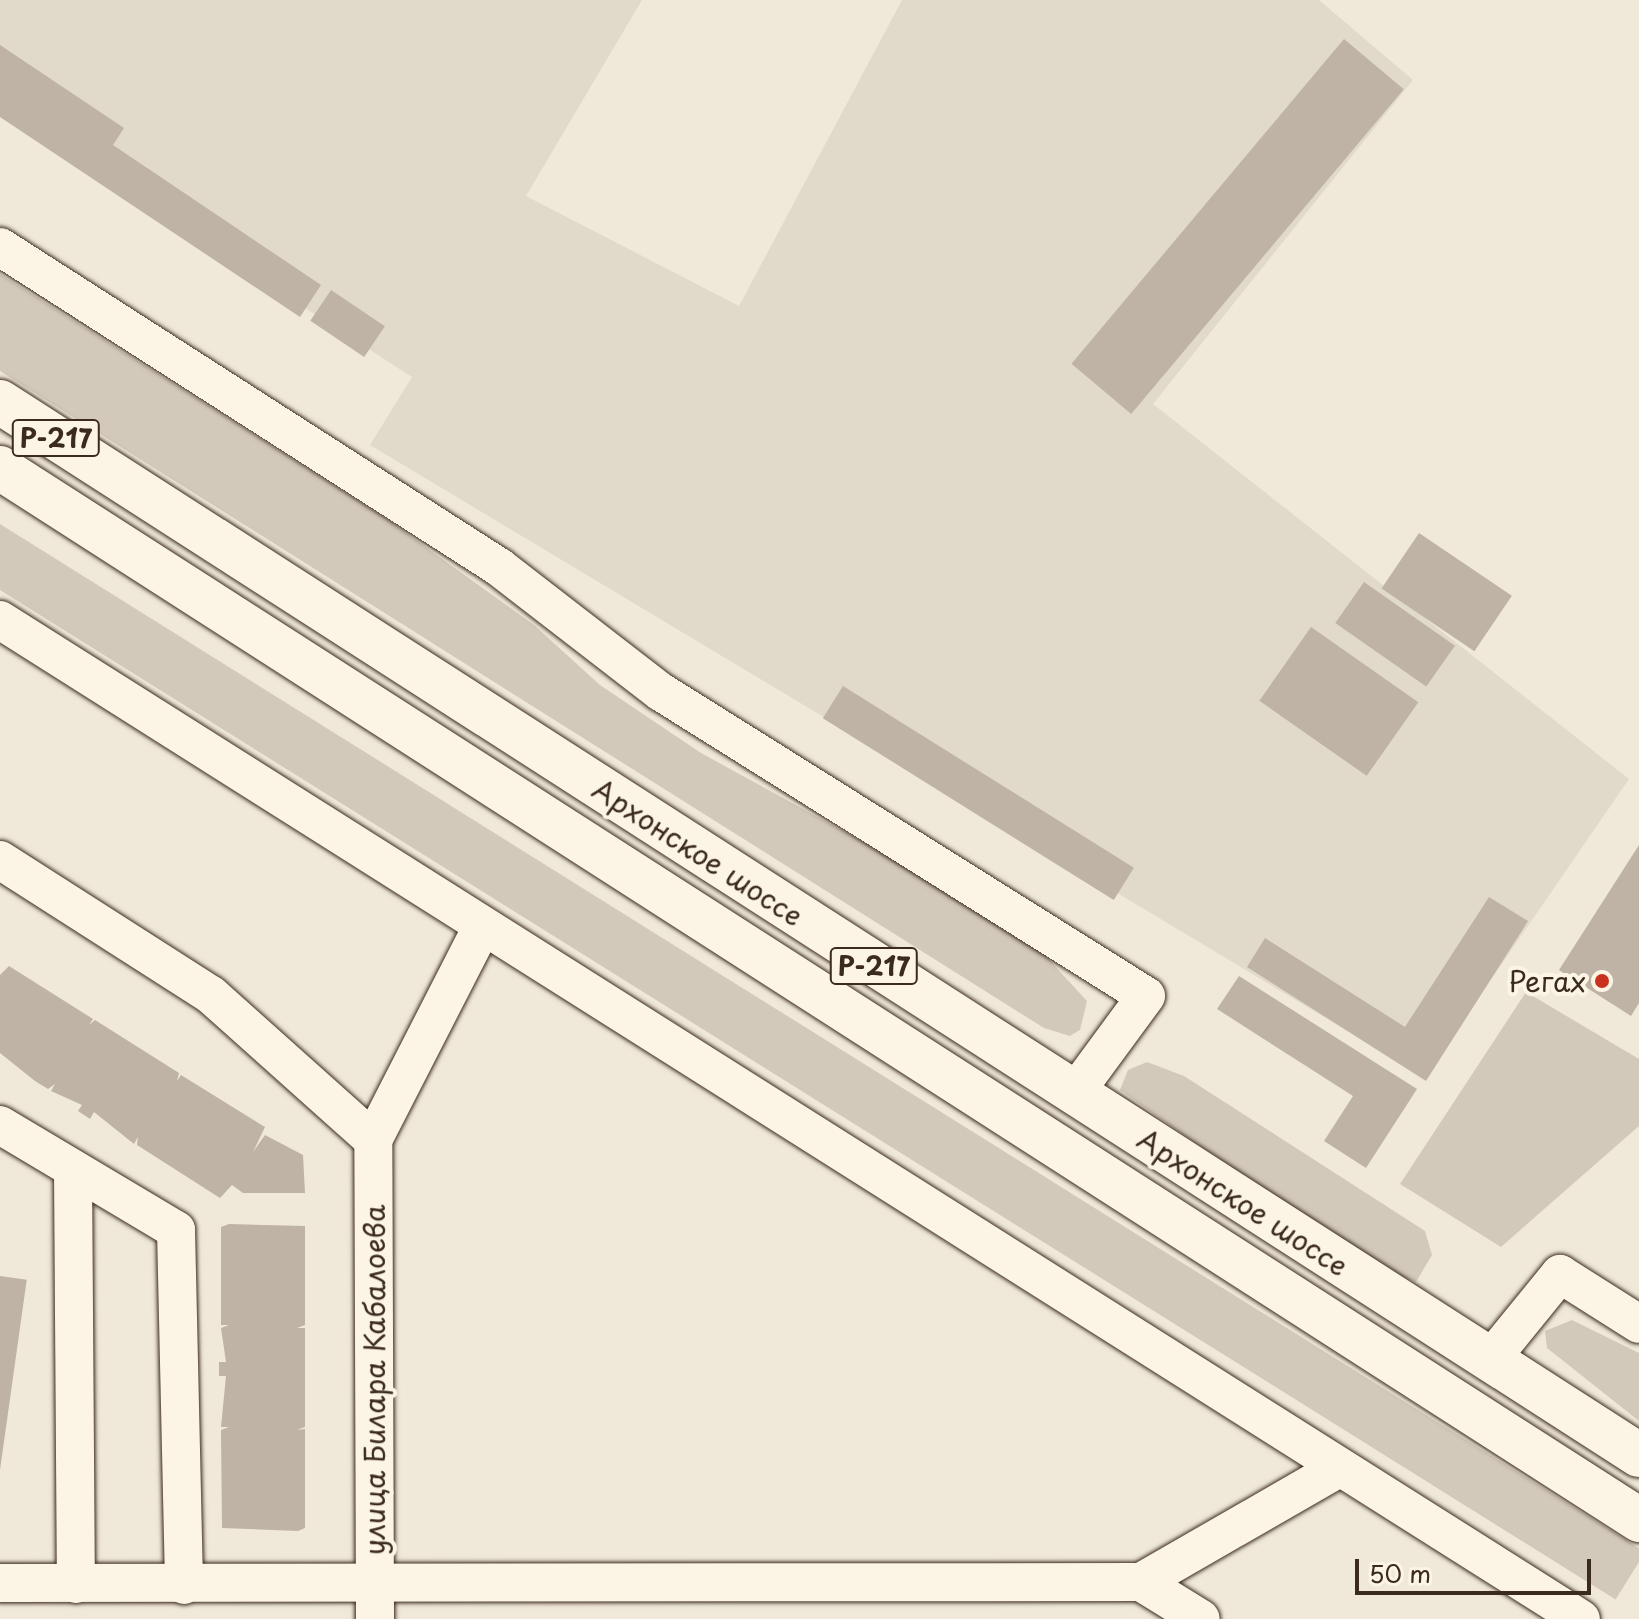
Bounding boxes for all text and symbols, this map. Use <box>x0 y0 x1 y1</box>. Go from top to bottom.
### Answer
road number: Р-217 <box>10 416 102 460</box>
street label: Архонское шоссе <box>587 772 809 932</box>
road number: Р-217 <box>828 944 920 988</box>
place label: Регах <box>1508 964 1586 998</box>
marker: Регах <box>1593 972 1611 990</box>
street label: Архонское шоссе <box>1132 1122 1354 1282</box>
street label: улица Билара Кабалоева <box>357 1205 391 1555</box>
scale bar <box>1359 1543 1595 1593</box>
text: 50 m <box>1369 1555 1431 1591</box>

